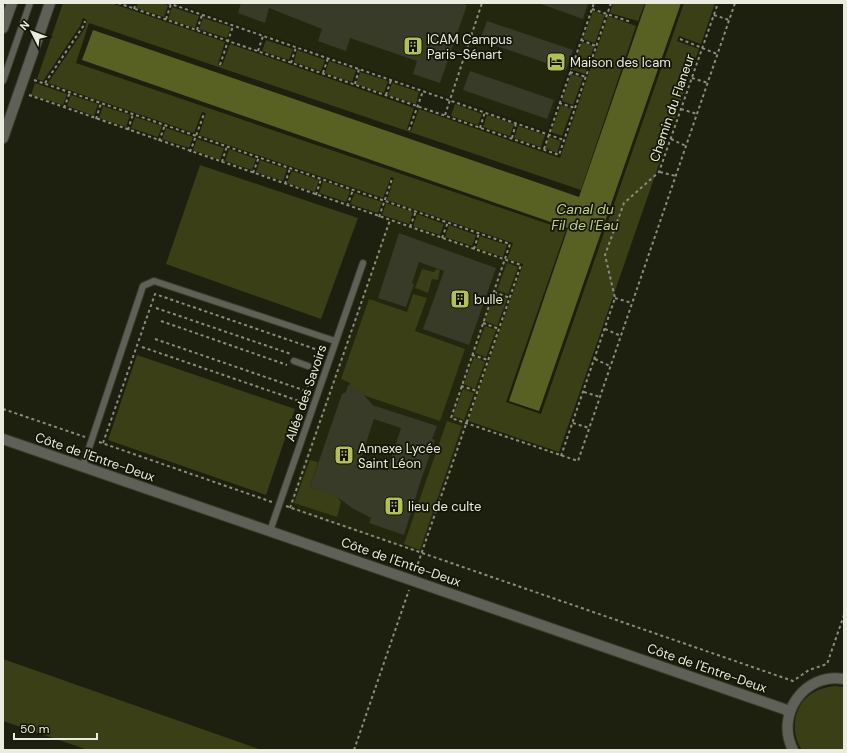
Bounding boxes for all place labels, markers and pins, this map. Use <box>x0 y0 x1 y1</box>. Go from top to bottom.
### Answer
place label: ICAM Campus Paris-Sénart <box>427 31 512 63</box>
building icon: ICAM Campus Paris-Sénart <box>402 35 424 57</box>
hotel icon: Maison des Icam <box>545 51 567 73</box>
place label: Maison des Icam <box>570 54 671 71</box>
building icon: bulle <box>449 288 471 310</box>
place label: bulle <box>474 291 503 308</box>
place label: Annexe Lycée Saint Léon <box>358 440 441 472</box>
building icon: Annexe Lycée Saint Léon <box>333 444 355 466</box>
building icon: lieu de culte <box>383 495 405 517</box>
place label: lieu de culte <box>408 498 481 515</box>

